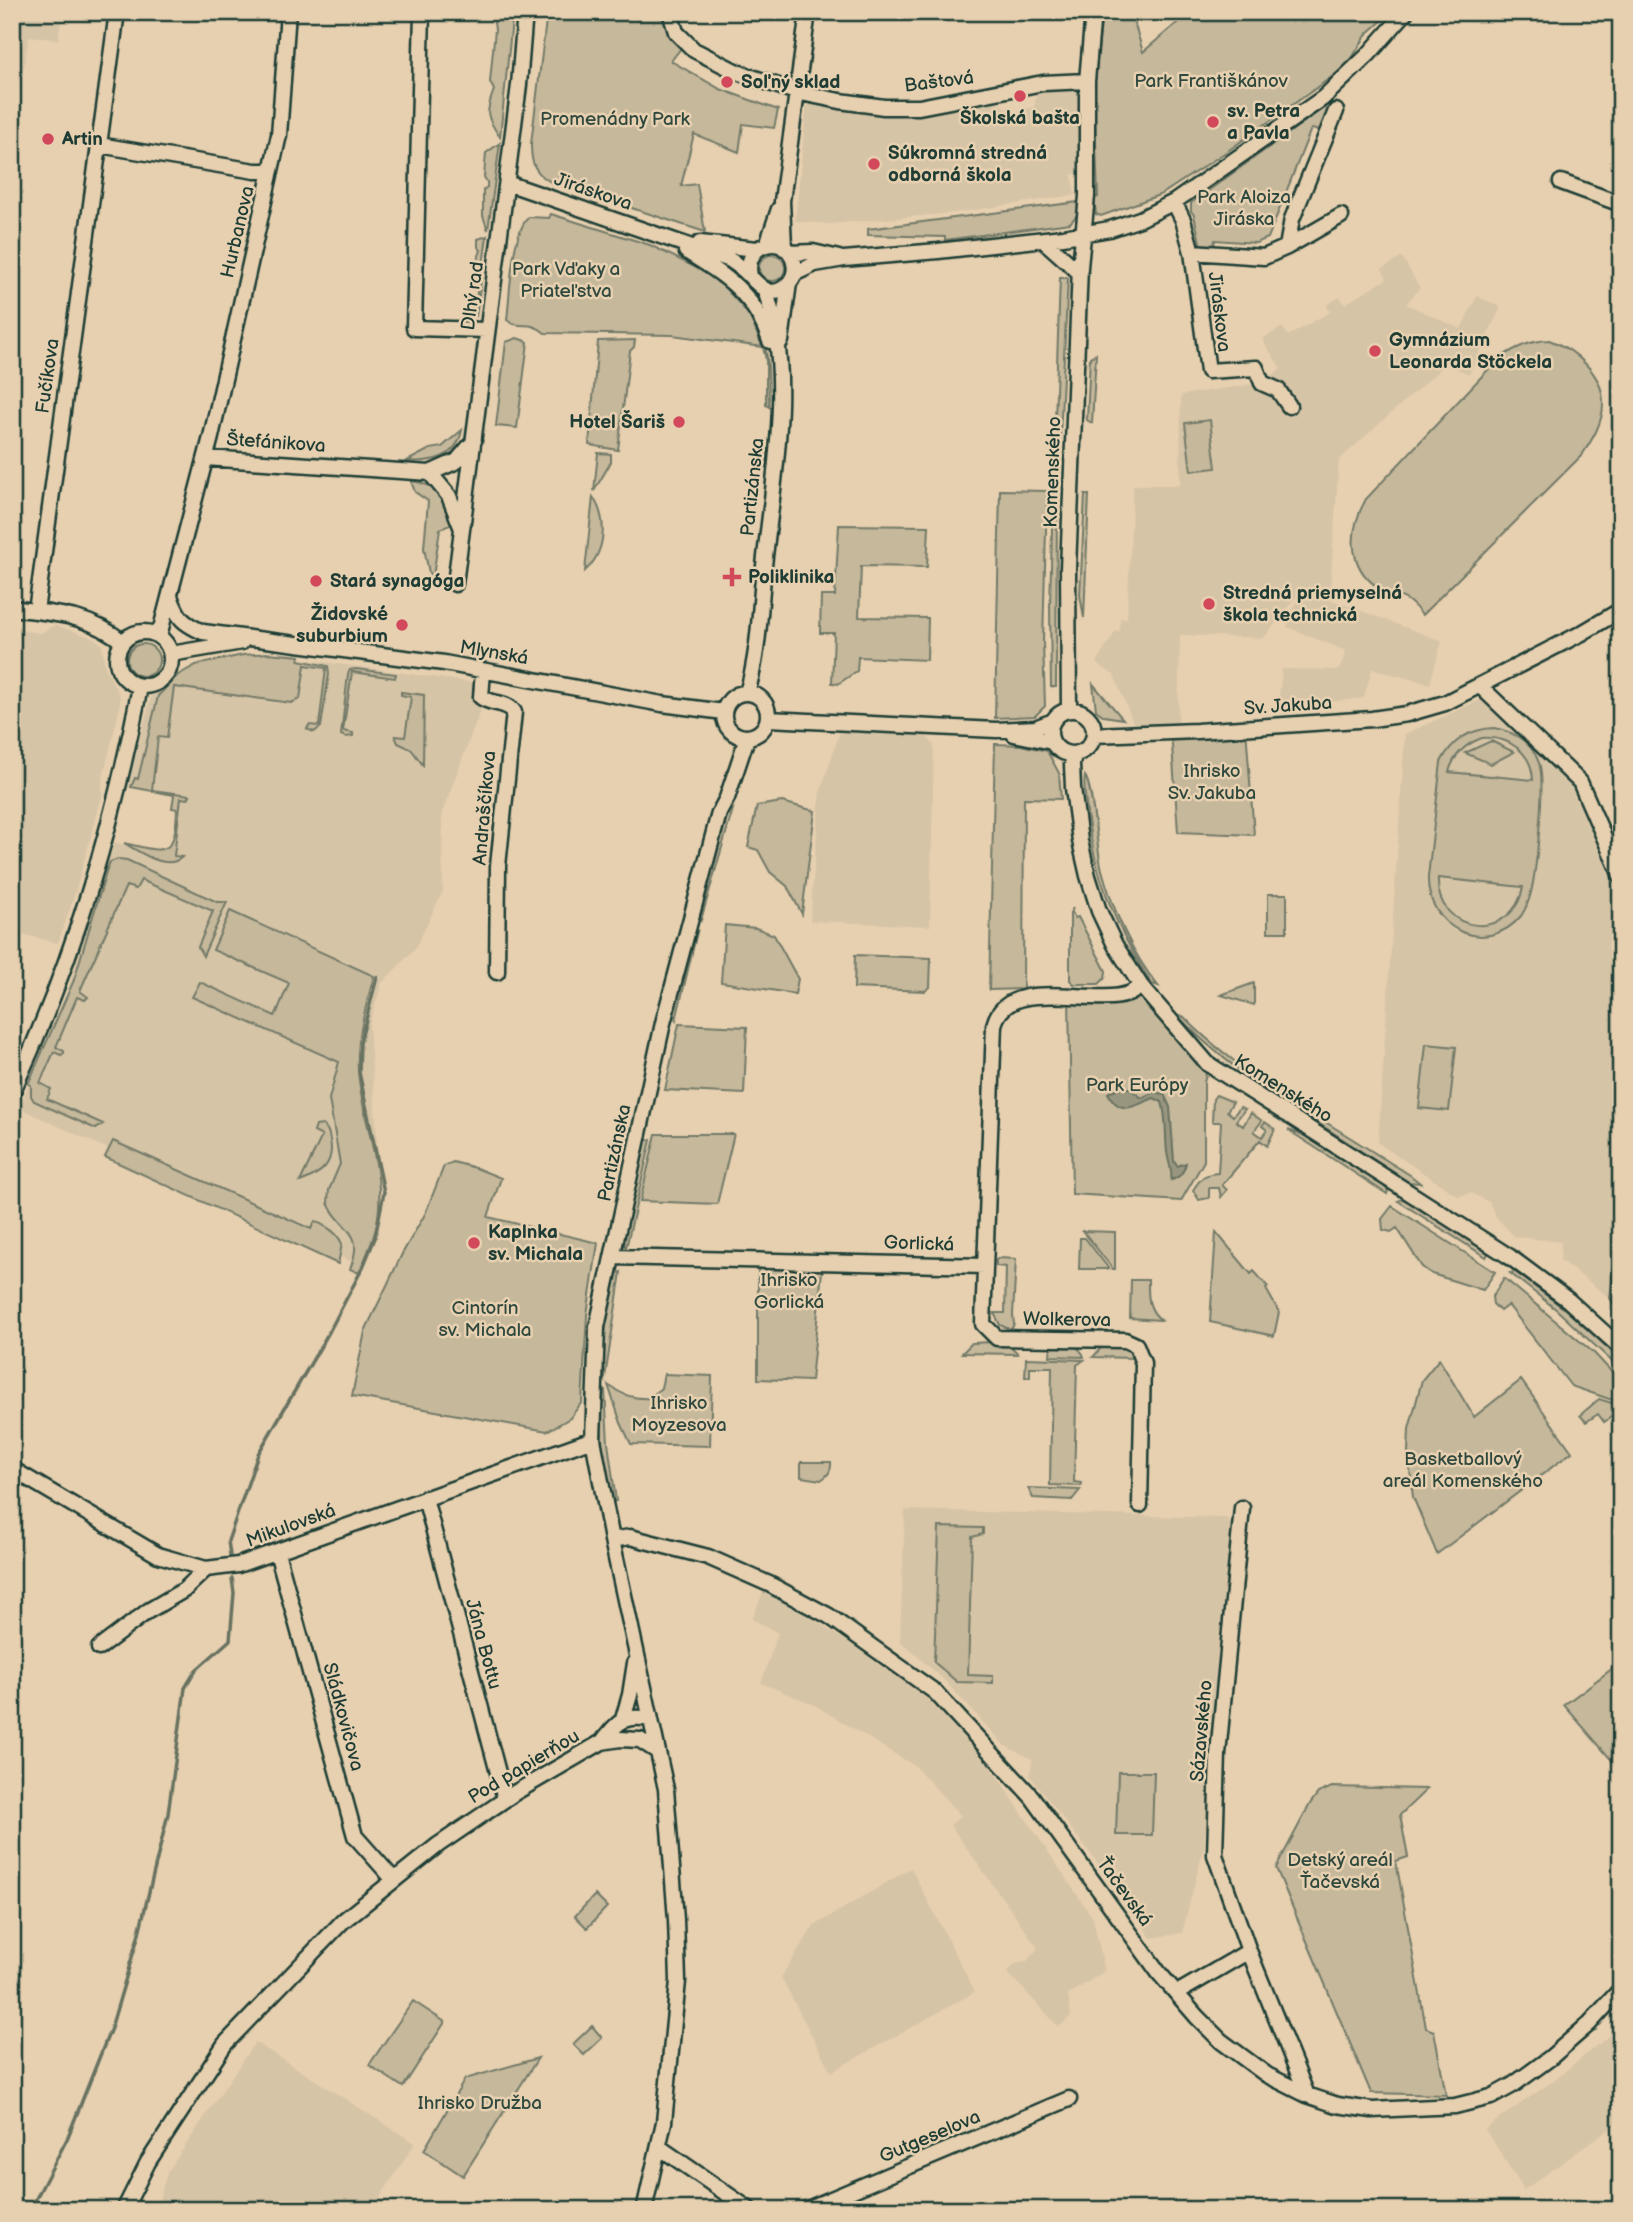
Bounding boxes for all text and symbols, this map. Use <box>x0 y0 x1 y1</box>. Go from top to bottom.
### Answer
street label: Baštová <box>903 66 975 98</box>
park label: Park Františkánov <box>1134 70 1289 93</box>
place label: Soľný sklad <box>741 71 840 94</box>
marker: Soľný sklad <box>719 74 735 90</box>
marker: Školská bašta <box>1012 88 1028 104</box>
place label: sv. Petra a Pavla <box>1227 100 1300 145</box>
place label: Školská bašta <box>960 106 1080 130</box>
park label: Promenádny Park <box>540 108 691 131</box>
marker: sv. Petra a Pavla <box>1205 114 1221 130</box>
place label: Artin <box>61 128 103 151</box>
marker: Artin <box>40 131 56 147</box>
place label: Súkromná stredná odborná škola <box>888 142 1047 187</box>
marker: Súkromná stredná odborná škola <box>866 156 882 172</box>
street label: Jiráskova <box>551 168 635 216</box>
street label: Hurbanova <box>216 184 260 280</box>
park label: Park Aloiza Jiráska <box>1197 186 1291 231</box>
park label: Park Vďaky a Priateľstva <box>512 258 620 303</box>
street label: Dlhý rad <box>457 260 489 332</box>
street label: Jiráskova <box>1203 271 1235 353</box>
place label: Gymnázium Leonarda Stöckela <box>1389 329 1552 374</box>
street label: Fučíkova <box>31 337 65 415</box>
marker: Gymnázium Leonarda Stöckela <box>1367 343 1383 359</box>
place label: Hotel Šariš <box>569 410 665 434</box>
marker: Hotel Šariš <box>671 414 687 430</box>
street label: Komenského <box>1040 416 1066 528</box>
street label: Štefánikova <box>226 428 326 458</box>
street label: Partizánska <box>736 437 770 537</box>
place label: Poliklinika <box>748 566 834 589</box>
marker: Poliklinika <box>722 567 742 587</box>
place label: Stará synagóga <box>330 570 465 593</box>
marker: Stará synagóga <box>308 573 324 589</box>
place label: Stredná priemyselná škola technická <box>1223 582 1402 627</box>
marker: Stredná priemyselná škola technická <box>1201 596 1217 612</box>
place label: Židovské suburbium <box>296 602 388 648</box>
marker: Židovské suburbium <box>394 617 410 633</box>
street label: Mlynská <box>458 636 530 670</box>
street label: Sv. Jakuba <box>1243 691 1333 721</box>
street label: Andraščíkova <box>469 750 501 866</box>
park label: Ihrisko Sv. Jakuba <box>1168 760 1256 805</box>
street label: Komenského <box>1230 1050 1336 1128</box>
park label: Park Európy <box>1086 1074 1189 1097</box>
street label: Partizánska <box>593 1102 637 1204</box>
place label: Kaplnka sv. Michala <box>488 1221 583 1266</box>
street label: Gorlická <box>883 1231 955 1257</box>
marker: Kaplnka sv. Michala <box>466 1235 482 1251</box>
park label: Ihrisko Gorlická <box>754 1269 824 1314</box>
park label: Cintorín sv. Michala <box>438 1297 532 1342</box>
street label: Wolkerova <box>1023 1308 1111 1332</box>
park label: Ihrisko Moyzesova <box>631 1392 727 1437</box>
park label: Basketballový areál Komenského <box>1383 1448 1543 1493</box>
street label: Mikulovská <box>243 1499 339 1553</box>
street label: Jána Bottu <box>460 1596 506 1692</box>
street label: Sládkovičova <box>318 1660 368 1774</box>
street label: Sázavského <box>1186 1679 1218 1783</box>
street label: Pod papierňou <box>464 1725 584 1809</box>
park label: Detský areál Ťačevská <box>1287 1849 1393 1894</box>
street label: Ťačevská <box>1091 1852 1158 1931</box>
park label: Ihrisko Družba <box>418 2092 542 2115</box>
street label: Gutgeselova <box>876 2105 984 2169</box>

